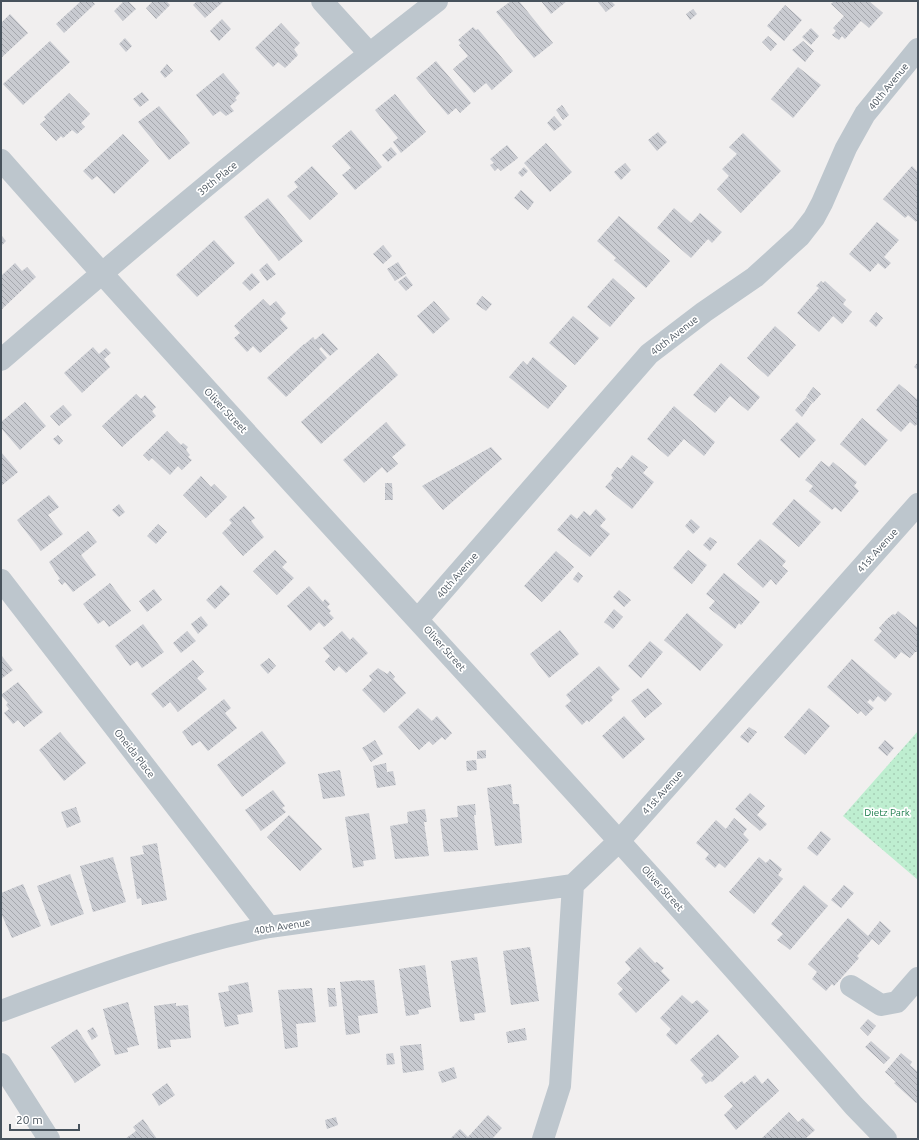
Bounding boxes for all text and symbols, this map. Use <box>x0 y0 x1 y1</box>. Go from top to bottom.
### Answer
street label: 40th Avenue <box>866 61 911 112</box>
street label: 39th Place <box>196 159 239 197</box>
street label: 40th Avenue <box>649 314 700 357</box>
street label: Oliver Street <box>202 386 249 435</box>
street label: 41st Avenue <box>855 526 900 575</box>
street label: 40th Avenue <box>435 550 480 600</box>
street label: Oliver Street <box>421 623 468 673</box>
street label: Oneida Place <box>112 727 157 780</box>
street label: 41st Avenue <box>640 768 685 817</box>
park label: Dietz Park <box>864 807 910 818</box>
street label: Oliver Street <box>639 863 686 913</box>
street label: 40th Avenue <box>253 917 311 936</box>
scale bar <box>10 1106 79 1132</box>
text: 20 m <box>16 1113 43 1126</box>

